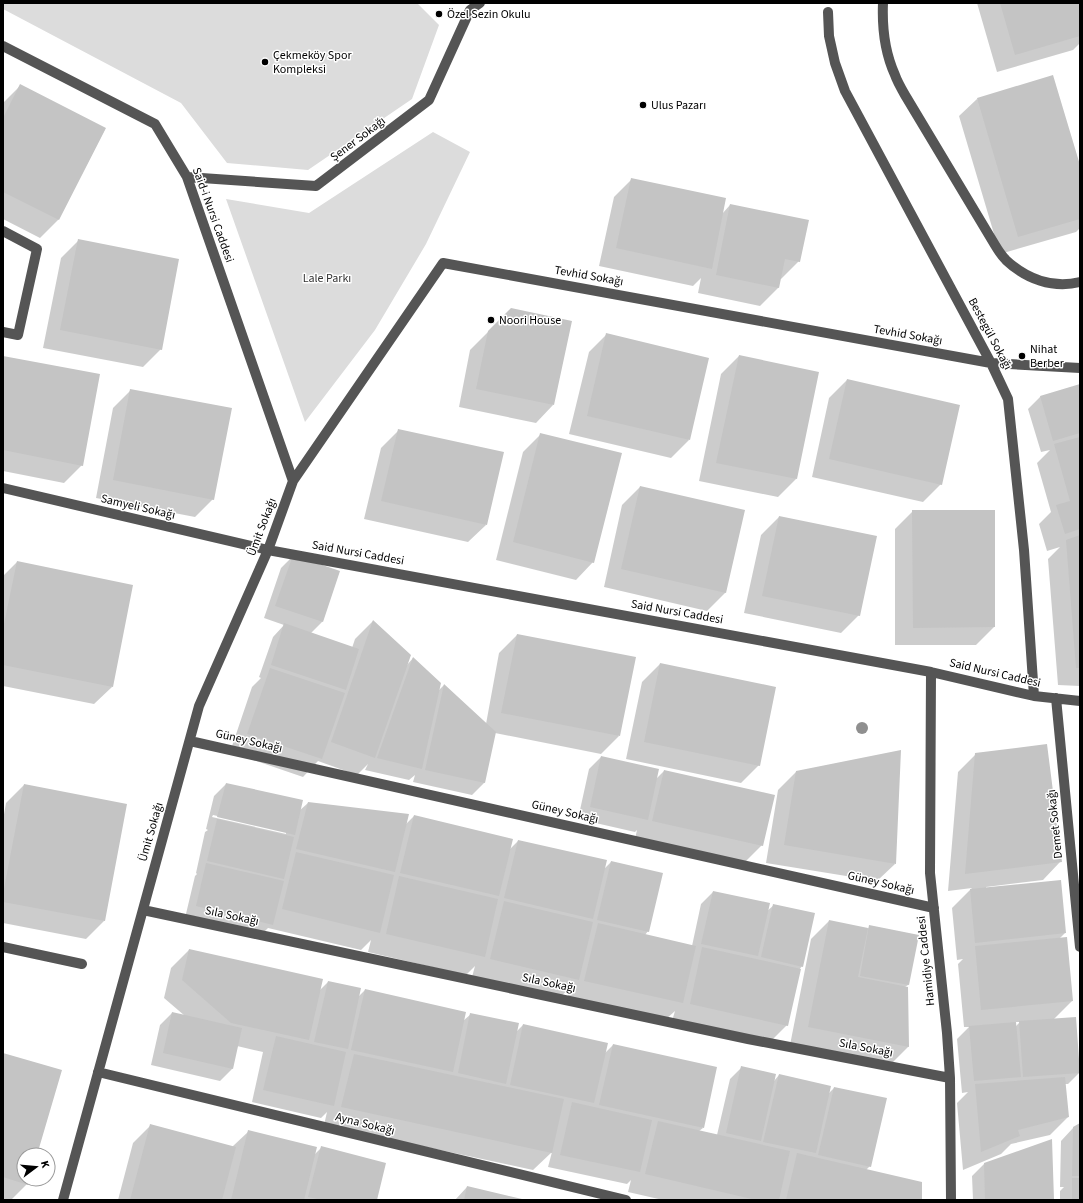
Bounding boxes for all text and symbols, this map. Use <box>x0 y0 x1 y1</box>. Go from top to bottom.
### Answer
place label: Özel Sezin Okulu <box>447 6 531 23</box>
marker: Özel Sezin Okulu <box>434 9 444 19</box>
place label: Çekmeköy Spor Kompleksi <box>273 47 352 78</box>
marker: Çekmeköy Spor Kompleksi <box>260 57 270 67</box>
place label: Ulus Pazarı <box>651 97 706 114</box>
marker: Ulus Pazarı <box>638 100 648 110</box>
street label: Şener Sokağı <box>327 113 389 165</box>
street label: Said-i Nursi Caddesi <box>188 165 238 265</box>
street label: Tevhid Sokağı <box>553 262 625 290</box>
park label: Lale Parkı <box>303 270 351 287</box>
street label: Bestegül Sokağı <box>964 295 1016 373</box>
place label: Noori House <box>499 312 561 329</box>
marker: Noori House <box>486 315 496 325</box>
street label: Tevhid Sokağı <box>872 321 944 349</box>
place label: Nihat Berber <box>1030 341 1065 372</box>
marker: Nihat Berber <box>1017 351 1027 361</box>
street label: Samyeli Sokağı <box>99 490 177 524</box>
street label: Ümit Sokağı <box>243 496 281 558</box>
street label: Said Nursi Caddesi <box>311 537 406 569</box>
street label: Said Nursi Caddesi <box>630 596 725 628</box>
street label: Said Nursi Caddesi <box>948 654 1042 692</box>
street label: Güney Sokağı <box>214 725 284 757</box>
street label: Demet Sokağı <box>1043 789 1067 859</box>
street label: Güney Sokağı <box>530 796 600 828</box>
street label: Ümit Sokağı <box>134 800 168 864</box>
street label: Güney Sokağı <box>846 867 916 899</box>
street label: Sıla Sokağı <box>203 902 261 930</box>
street label: Hamidiye Caddesi <box>913 915 939 1007</box>
street label: Sıla Sokağı <box>520 969 578 997</box>
street label: Sıla Sokağı <box>838 1034 894 1062</box>
street label: Ayna Sokağı <box>333 1108 397 1140</box>
north arrow <box>16 1147 56 1187</box>
text: K <box>37 1159 53 1170</box>

